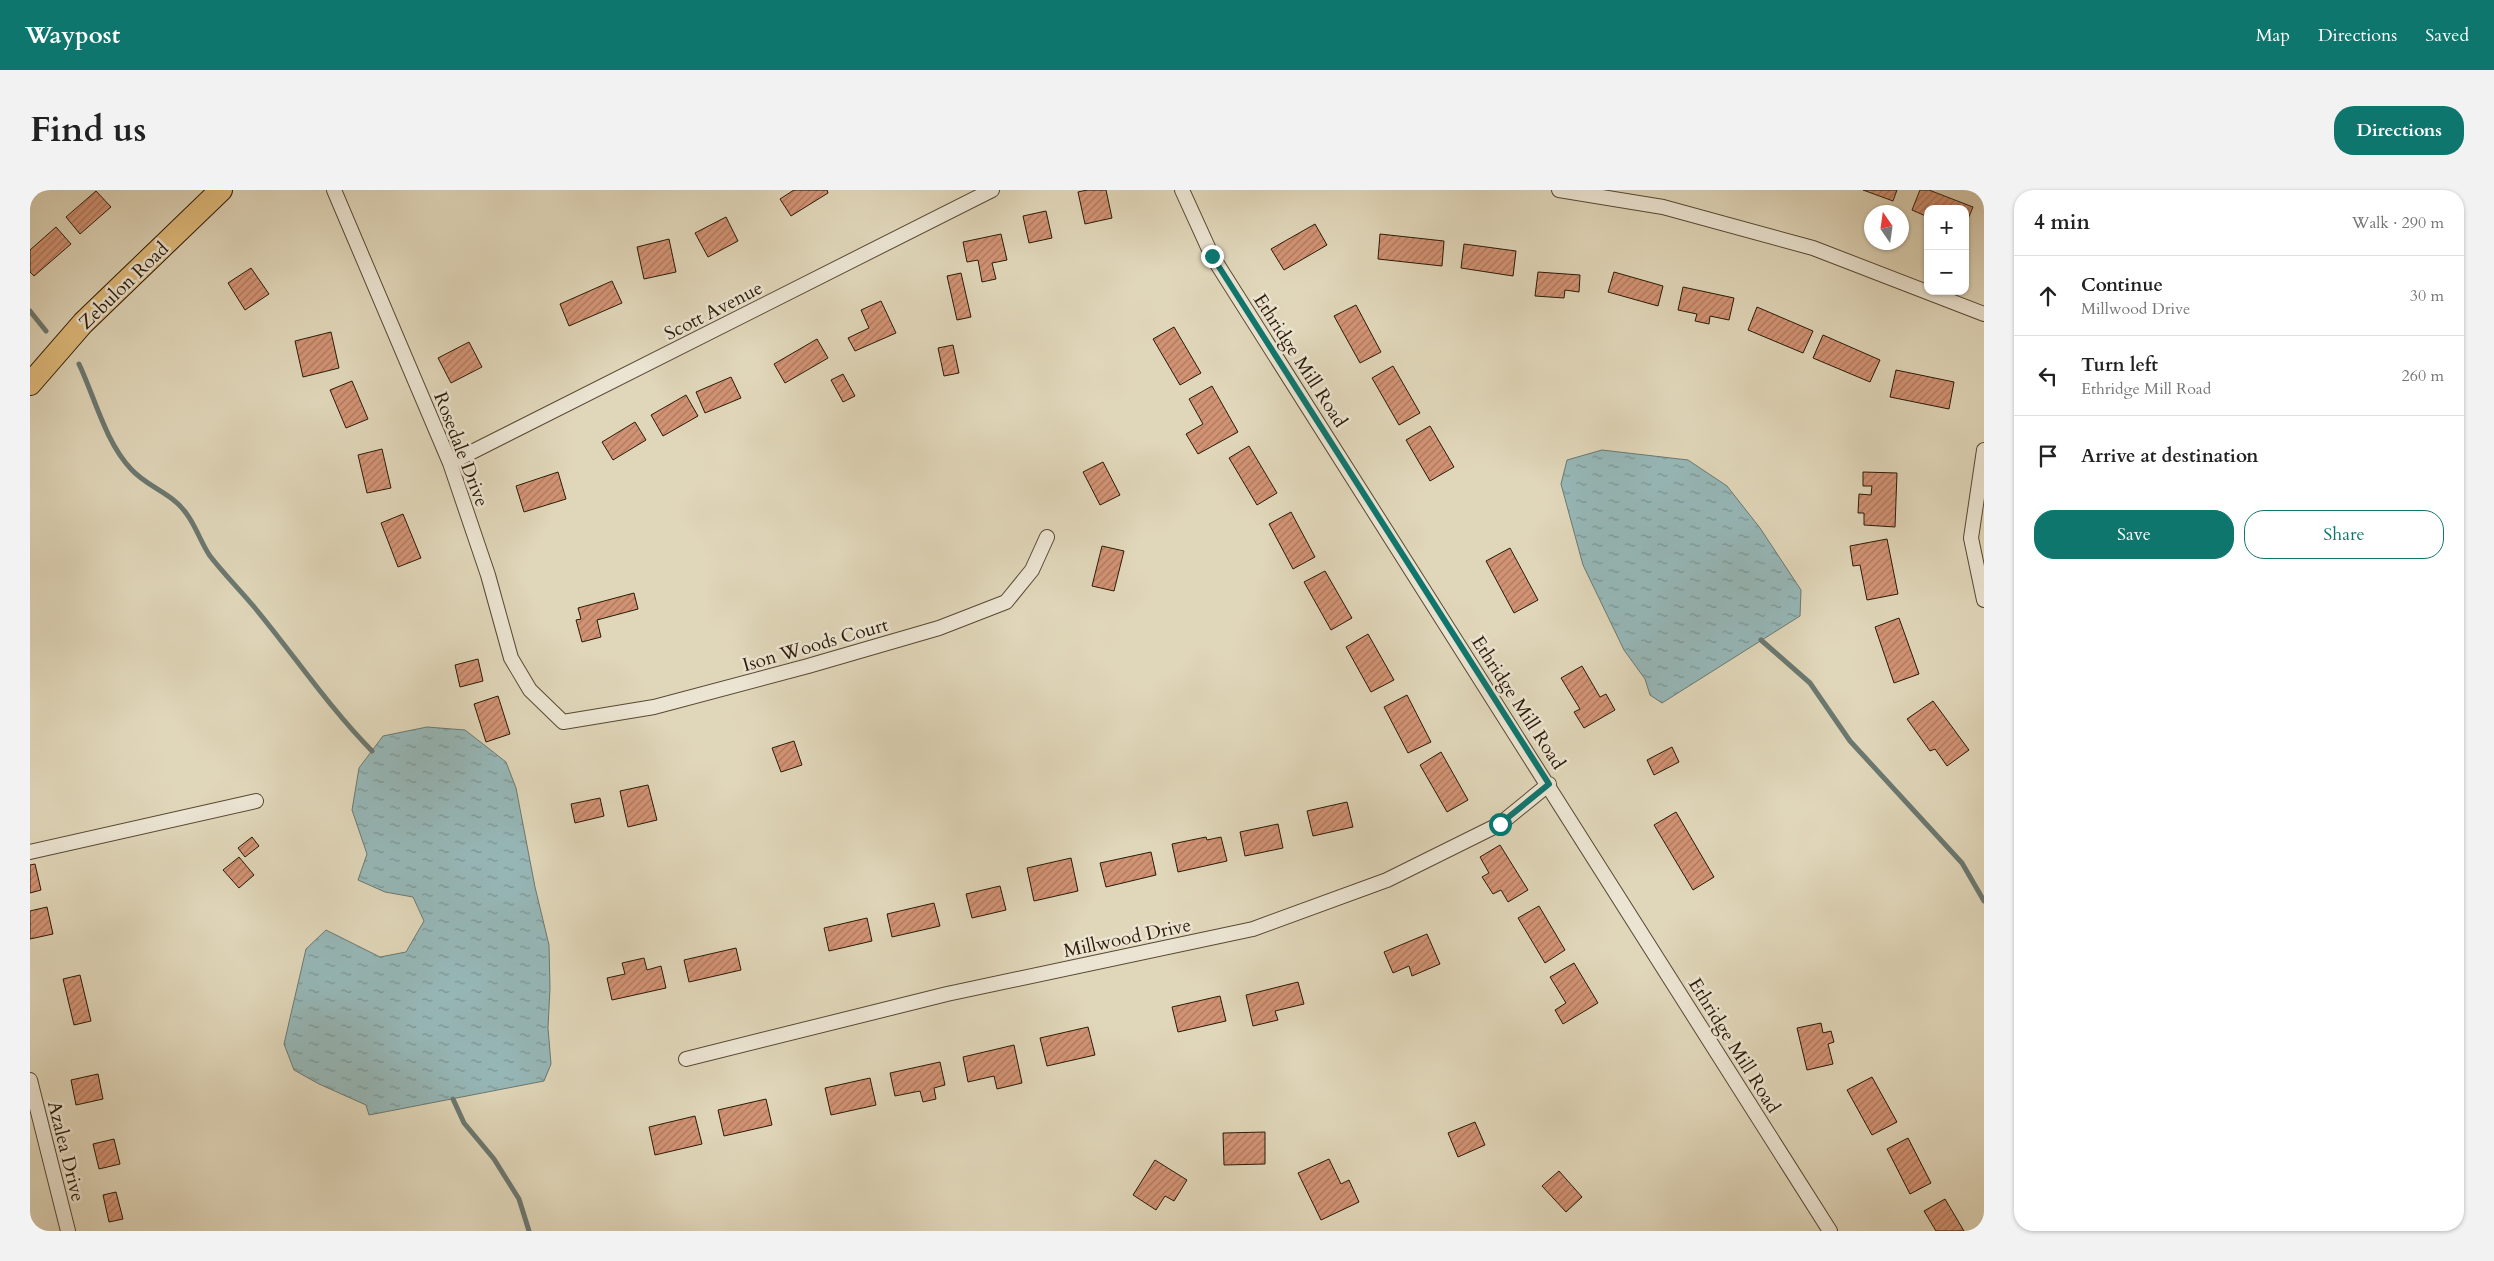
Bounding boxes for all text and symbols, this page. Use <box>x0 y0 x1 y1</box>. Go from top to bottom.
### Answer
text: Waypost <box>25 19 120 52</box>
text: Map <box>2256 23 2290 48</box>
text: Directions <box>2318 23 2397 48</box>
text: Saved <box>2425 23 2469 48</box>
text: Find us <box>30 106 146 154</box>
button: Directions <box>2334 106 2464 155</box>
north arrow <box>1864 205 1909 250</box>
map controls <box>1924 205 1969 295</box>
button: + <box>1924 205 1969 250</box>
text: 4 min <box>2034 208 2090 237</box>
text: Walk · 290 m <box>2352 212 2444 234</box>
street label: Zebulon Road <box>73 236 174 335</box>
route end <box>1201 245 1224 268</box>
button: − <box>1924 250 1969 295</box>
text: Continue <box>2081 272 2163 298</box>
street label: Scott Avenue <box>660 275 767 347</box>
icon: ahead <box>2034 282 2062 310</box>
text: 30 m <box>2410 285 2444 307</box>
street label: Ethridge Mill Road <box>1247 289 1353 432</box>
text: Millwood Drive <box>2081 298 2190 320</box>
text: Turn left <box>2081 352 2158 378</box>
icon: left <box>2034 362 2062 390</box>
text: 260 m <box>2402 365 2444 387</box>
text: Ethridge Mill Road <box>2081 378 2211 400</box>
street label: Rosedale Drive <box>427 388 495 511</box>
icon: arrive <box>2034 442 2062 470</box>
text: Arrive at destination <box>2081 443 2258 469</box>
button: Save <box>2034 510 2234 559</box>
button: Share <box>2244 510 2444 559</box>
street label: Ison Woods Court <box>739 612 891 678</box>
street label: Ethridge Mill Road <box>1465 631 1571 774</box>
route start <box>1489 813 1512 836</box>
street label: Millwood Drive <box>1061 912 1193 964</box>
street label: Ethridge Mill Road <box>1682 973 1786 1118</box>
street label: Azalea Drive <box>41 1098 91 1204</box>

